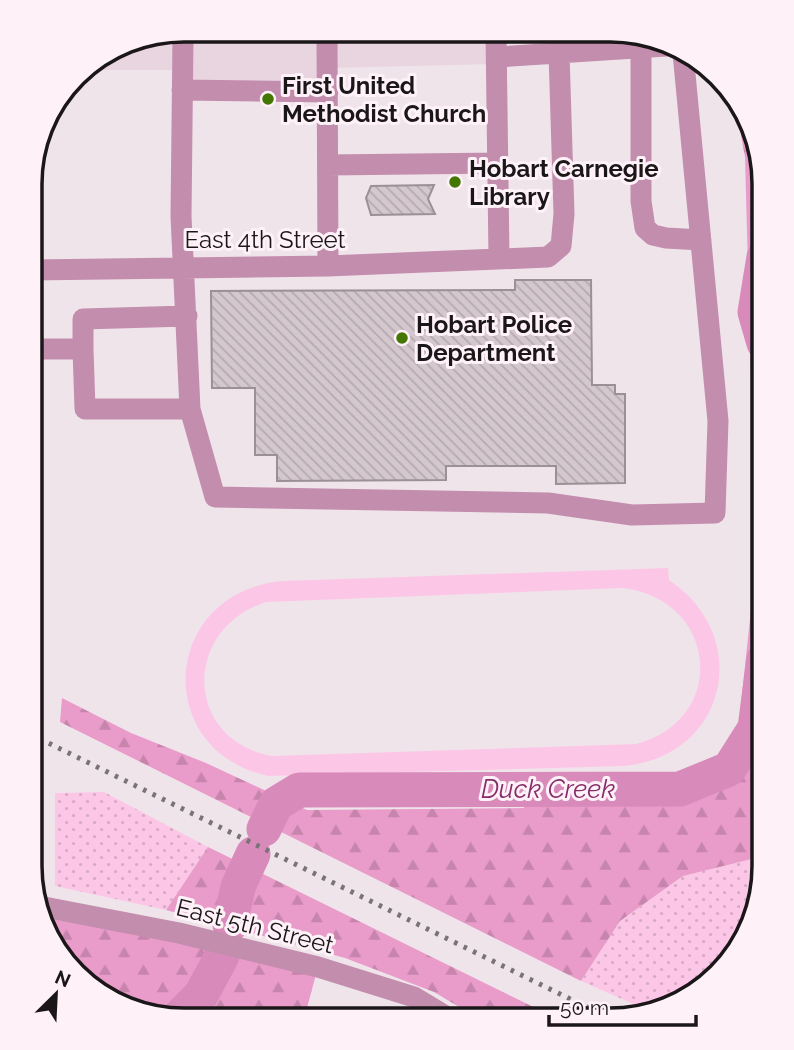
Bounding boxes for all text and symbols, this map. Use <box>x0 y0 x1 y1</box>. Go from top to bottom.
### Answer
place label: First United Methodist Church <box>282 71 486 128</box>
marker: First United Methodist Church <box>260 91 276 107</box>
place label: Hobart Carnegie Library <box>469 154 659 211</box>
marker: Hobart Carnegie Library <box>447 174 463 190</box>
street label: East 4th Street <box>184 225 346 254</box>
place label: Hobart Police Department <box>416 310 572 367</box>
marker: Hobart Police Department <box>394 330 410 346</box>
water label: Duck Creek <box>481 774 615 804</box>
street label: East 5th Street <box>173 892 337 960</box>
north arrow <box>21 959 91 1029</box>
text: N <box>52 965 74 991</box>
scale bar <box>549 984 696 1028</box>
text: 50 m <box>560 995 609 1020</box>

